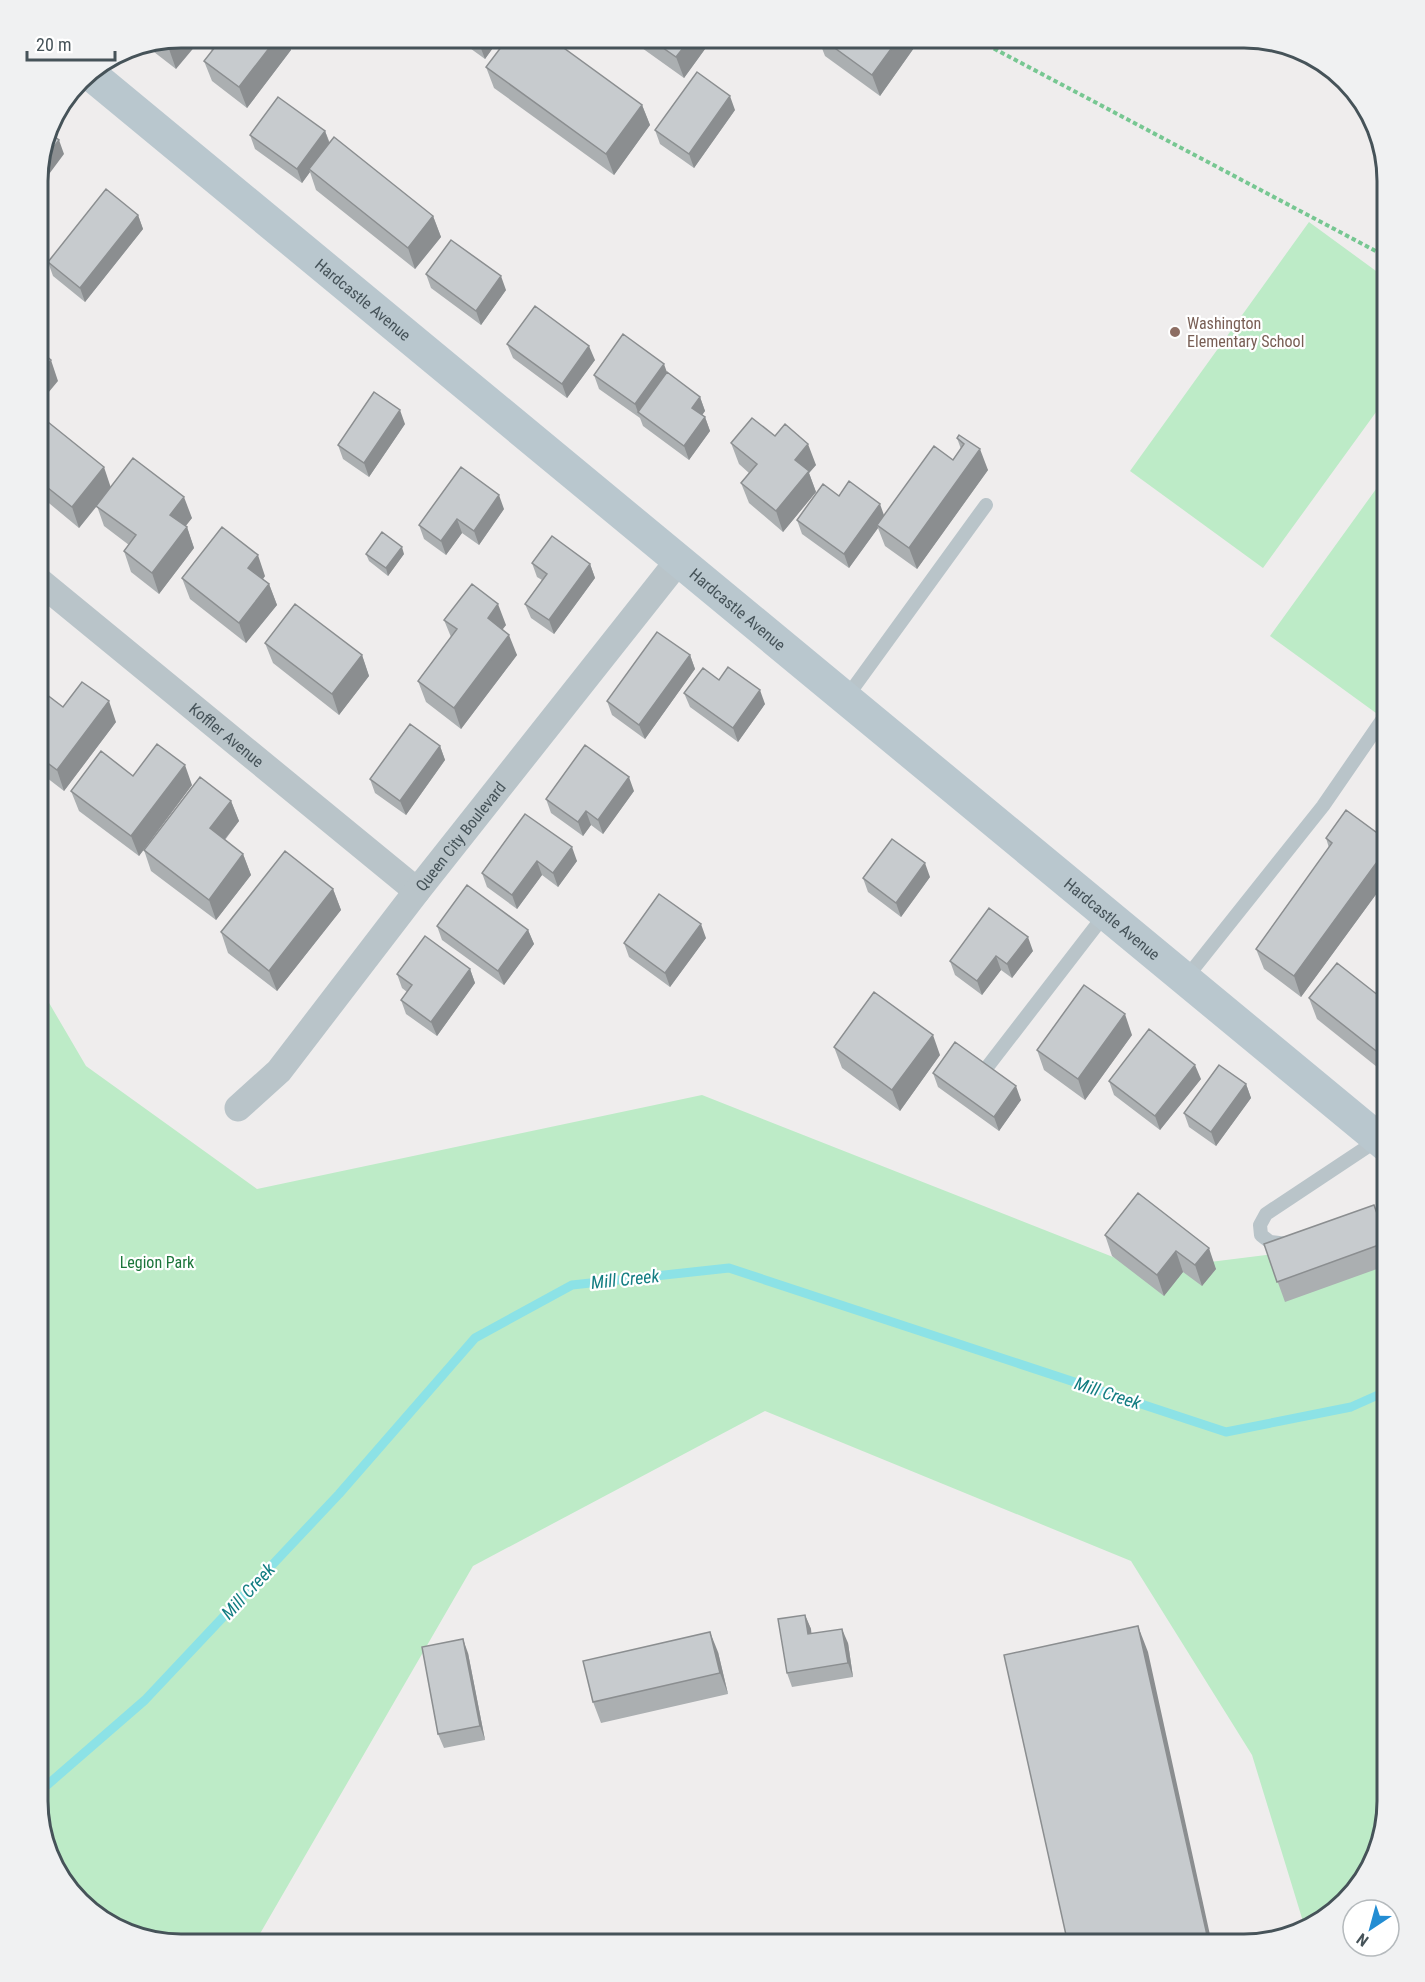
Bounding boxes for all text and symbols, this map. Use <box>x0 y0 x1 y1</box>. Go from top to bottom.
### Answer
scale bar <box>27 24 116 62</box>
text: 20 m <box>36 34 71 55</box>
street label: Hardcastle Avenue <box>312 254 415 344</box>
place label: Washington Elementary School <box>1187 314 1304 351</box>
marker: Washington Elementary School <box>1168 325 1182 339</box>
street label: Hardcastle Avenue <box>686 564 789 654</box>
street label: Koffler Avenue <box>186 699 268 771</box>
street label: Queen City Boulevard <box>411 778 510 895</box>
street label: Hardcastle Avenue <box>1061 874 1164 964</box>
park label: Legion Park <box>120 1253 195 1272</box>
water label: Mill Creek <box>590 1265 661 1293</box>
water label: Mill Creek <box>1072 1372 1145 1414</box>
water label: Mill Creek <box>217 1558 280 1623</box>
north arrow <box>1341 1898 1401 1958</box>
text: N <box>1353 1929 1372 1950</box>

